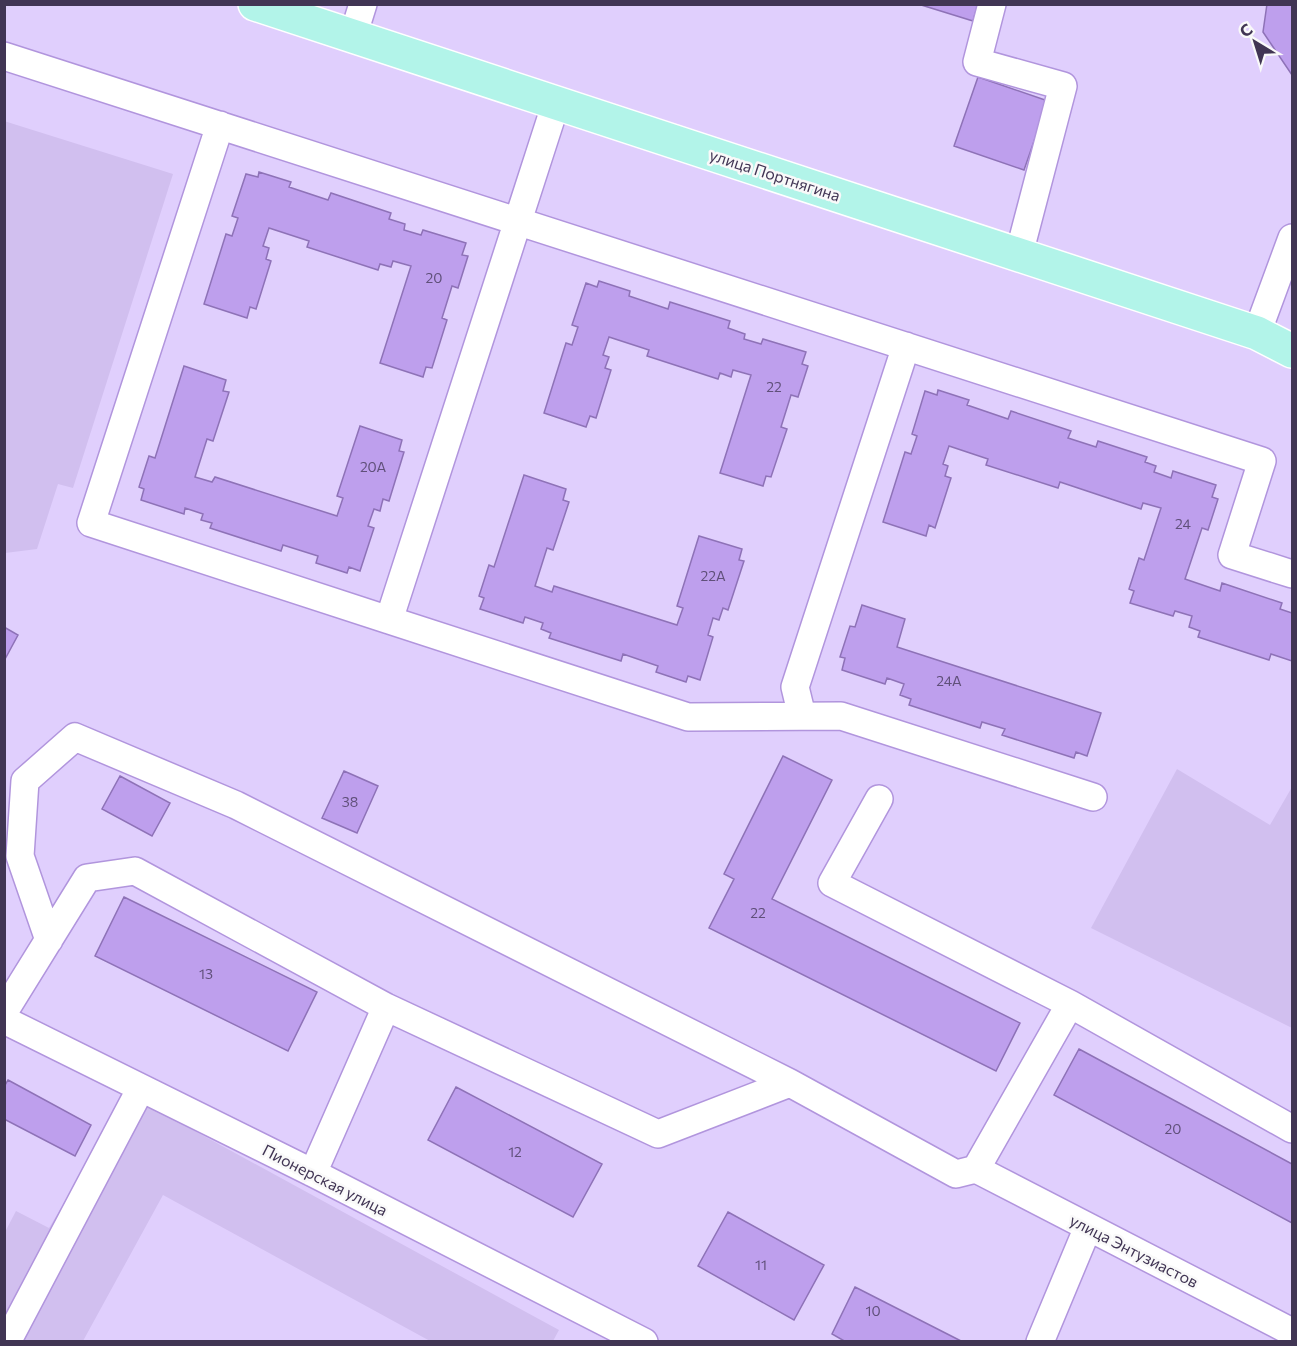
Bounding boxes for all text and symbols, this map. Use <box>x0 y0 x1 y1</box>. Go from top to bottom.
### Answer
north arrow <box>1225 12 1285 72</box>
text: С <box>1235 19 1256 41</box>
street label: улица Портнягина <box>707 144 843 205</box>
house number: 20 <box>426 269 442 286</box>
house number: 22 <box>766 378 782 395</box>
house number: 20А <box>360 458 386 475</box>
house number: 24 <box>1175 515 1192 532</box>
house number: 22А <box>700 567 726 584</box>
house number: 24А <box>936 672 962 689</box>
house number: 38 <box>342 793 358 810</box>
house number: 22 <box>750 904 766 921</box>
house number: 13 <box>199 965 213 982</box>
house number: 20 <box>1165 1120 1181 1137</box>
street label: Пионерская улица <box>260 1140 391 1219</box>
house number: 12 <box>508 1143 522 1160</box>
street label: улица Энтузиастов <box>1067 1210 1202 1291</box>
house number: 11 <box>755 1256 767 1273</box>
house number: 10 <box>865 1302 881 1319</box>

